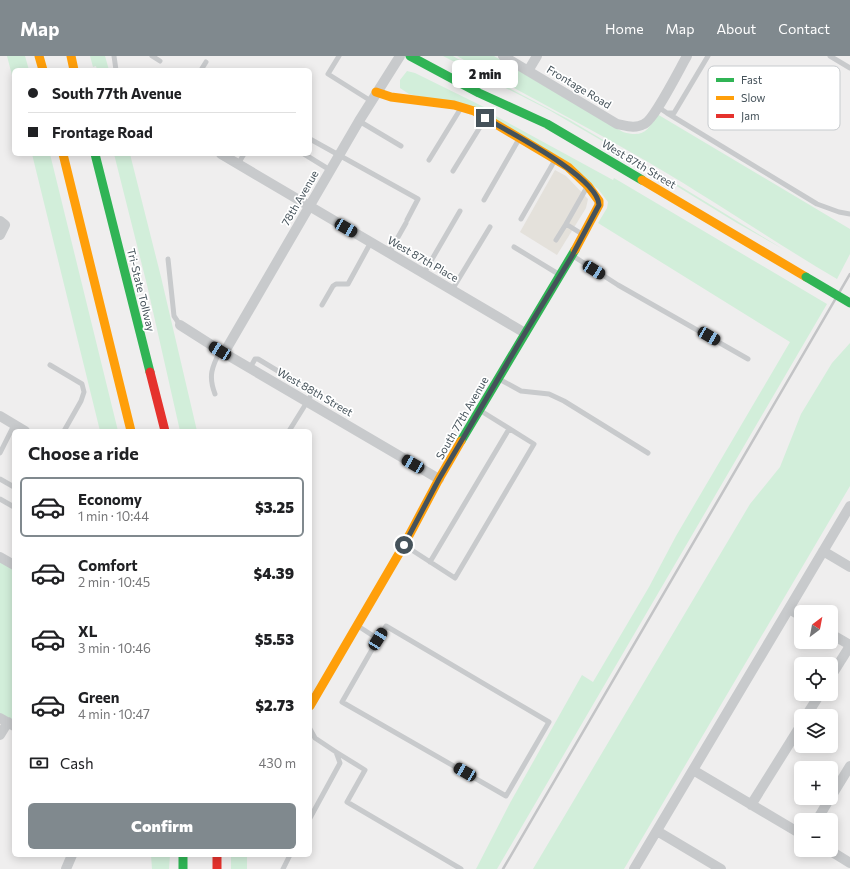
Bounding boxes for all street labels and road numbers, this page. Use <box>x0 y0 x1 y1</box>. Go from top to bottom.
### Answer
street label: Frontage Road <box>545 62 614 111</box>
street label: West 87th Street <box>600 136 679 191</box>
street label: 78th Avenue <box>278 167 321 228</box>
street label: West 87th Place <box>385 233 461 284</box>
street label: Tri-State Tollway <box>125 247 158 333</box>
street label: West 88th Street <box>275 365 356 419</box>
street label: South 77th Avenue <box>433 374 491 461</box>

